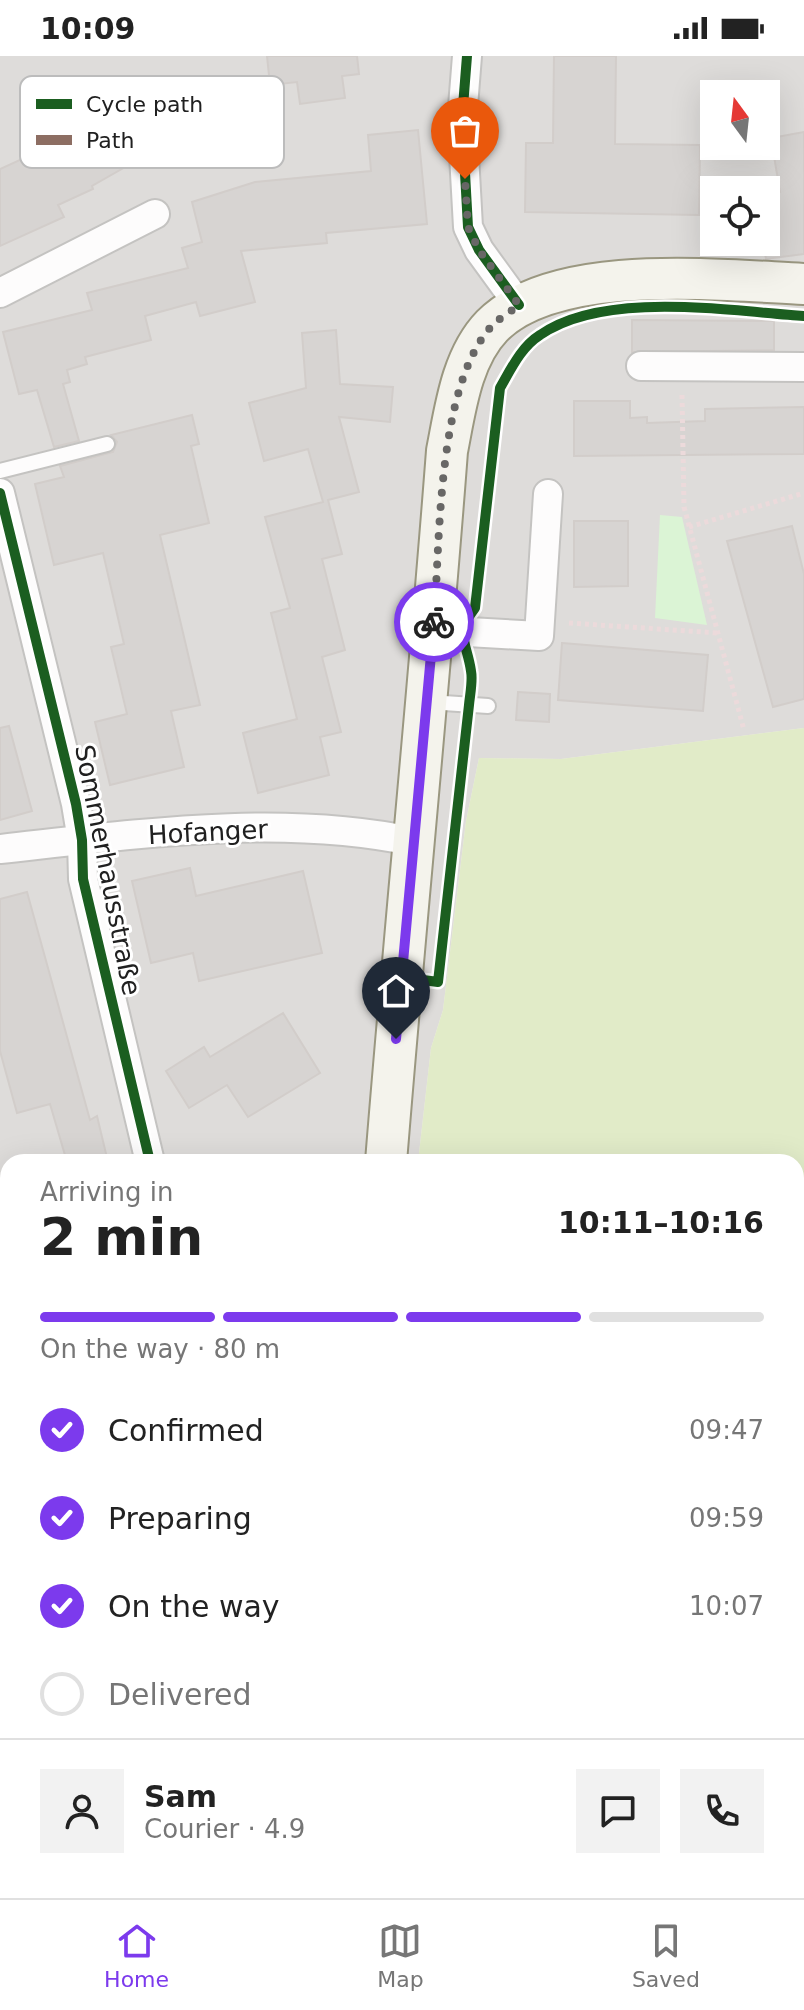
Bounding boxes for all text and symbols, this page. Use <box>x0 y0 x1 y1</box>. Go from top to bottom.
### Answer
text: 10:09 <box>40 11 136 46</box>
legend <box>20 76 284 168</box>
north arrow <box>700 80 780 160</box>
map controls <box>700 80 780 256</box>
text: Cycle path <box>86 92 203 117</box>
pin <box>431 97 499 179</box>
icon: bag <box>443 109 487 153</box>
text: Path <box>86 128 134 153</box>
button: locate <box>700 176 780 256</box>
courier <box>394 582 474 662</box>
icon: bike <box>412 600 456 644</box>
street label: Sommerhausstraße <box>69 742 147 998</box>
street label: Hofanger <box>147 814 269 850</box>
pin <box>362 957 430 1039</box>
icon: home <box>374 969 418 1013</box>
text: Arriving in <box>40 1177 174 1207</box>
text: 10:11–10:16 <box>558 1205 764 1240</box>
text: 2 min <box>40 1207 203 1267</box>
text: On the way · 80 m <box>40 1334 280 1364</box>
icon: check <box>40 1408 84 1452</box>
text: Confirmed <box>108 1413 264 1448</box>
text: 09:47 <box>689 1415 764 1445</box>
icon: check <box>40 1496 84 1540</box>
text: Preparing <box>108 1501 252 1536</box>
text: 09:59 <box>689 1503 764 1533</box>
icon: check <box>40 1584 84 1628</box>
text: On the way <box>108 1589 280 1624</box>
text: 10:07 <box>689 1591 764 1621</box>
text: Delivered <box>108 1677 252 1712</box>
button: person <box>40 1769 124 1853</box>
button: chat <box>576 1769 660 1853</box>
button: phone <box>680 1769 764 1853</box>
text: Sam <box>144 1779 217 1814</box>
text: Courier · 4.9 <box>144 1814 305 1844</box>
tab: Home <box>104 1919 169 1992</box>
tab: Map <box>377 1919 424 1992</box>
tab: Saved <box>632 1919 700 1992</box>

